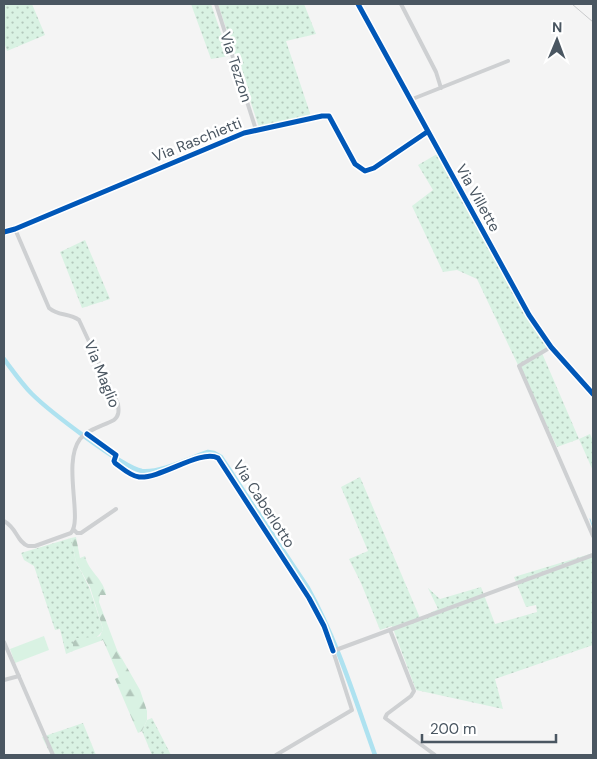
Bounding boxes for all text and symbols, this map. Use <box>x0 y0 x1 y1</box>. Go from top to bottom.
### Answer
north arrow <box>532 15 582 65</box>
text: N <box>552 18 562 36</box>
street label: Via Tezzon <box>215 29 257 105</box>
street label: Via Raschietti <box>149 113 245 167</box>
street label: Via Villette <box>451 161 505 235</box>
street label: Via Maglio <box>79 337 125 411</box>
street label: Via Caberlotto <box>228 456 300 552</box>
scale bar <box>422 712 556 744</box>
text: 200 m <box>430 719 476 739</box>

